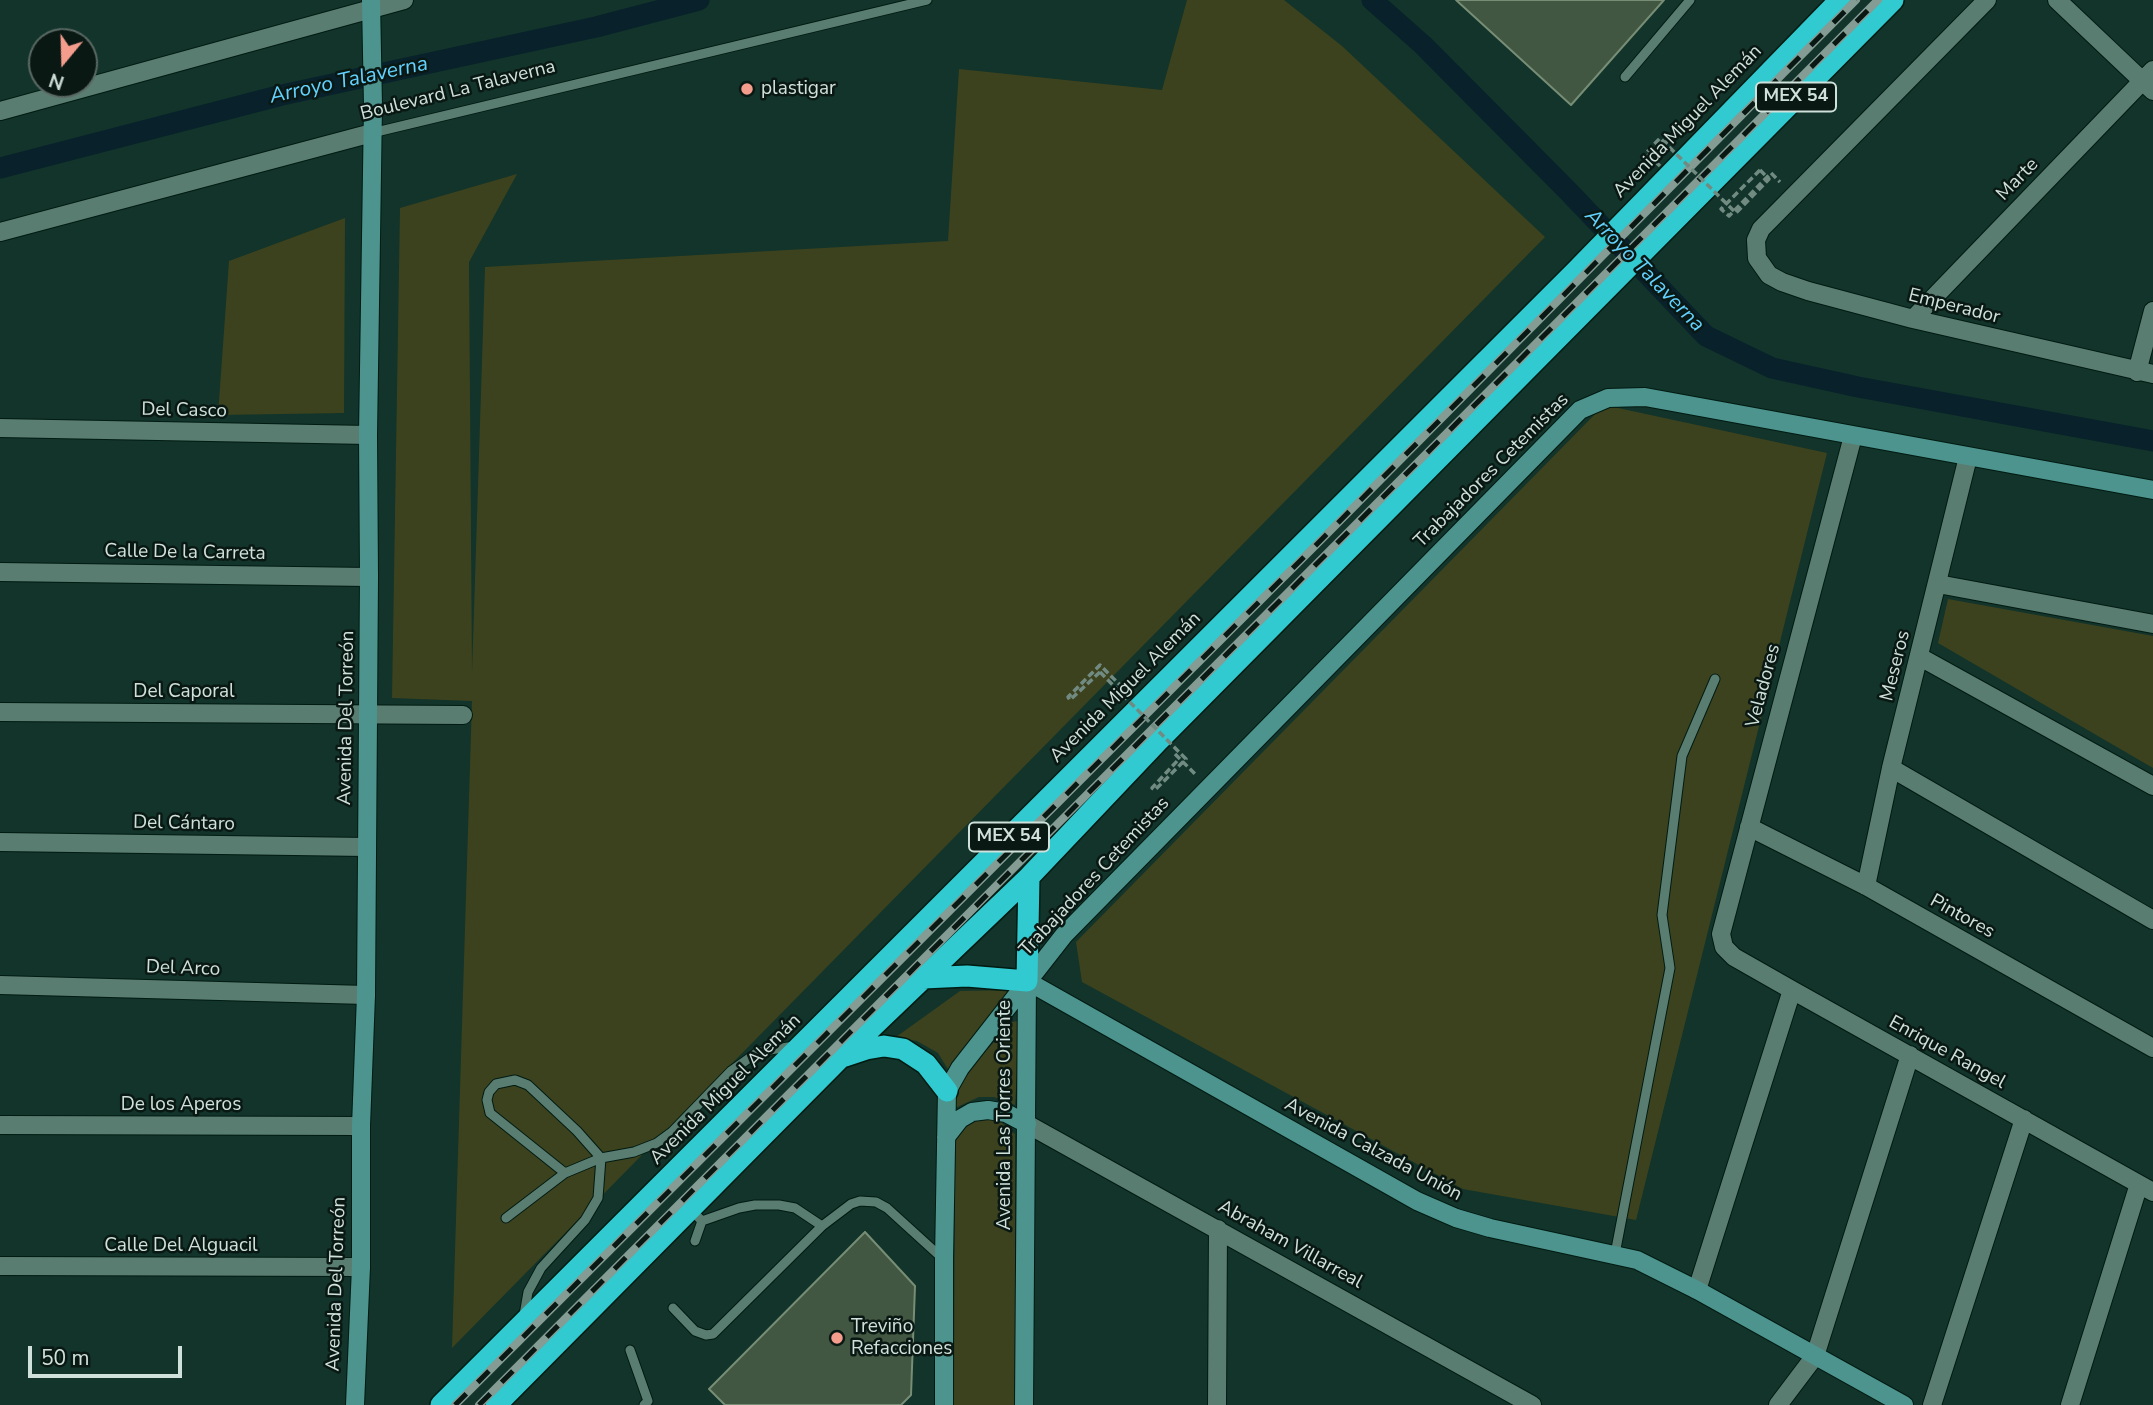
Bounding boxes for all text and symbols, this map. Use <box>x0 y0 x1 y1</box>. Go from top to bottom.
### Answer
north arrow <box>28 28 98 98</box>
street label: Avenida Miguel Alemán <box>1609 41 1767 203</box>
water label: Arroyo Talaverna <box>268 52 430 110</box>
street label: Boulevard La Talaverna <box>358 56 558 126</box>
text: N <box>46 66 68 96</box>
place label: plastigar <box>761 78 836 100</box>
marker: plastigar <box>739 81 755 97</box>
road number: MEX 54 <box>1756 82 1836 112</box>
street label: Marte <box>1992 154 2044 206</box>
water label: Arroyo Talaverna <box>1579 204 1709 338</box>
street label: Emperador <box>1906 285 2002 329</box>
street label: Trabajadores Cetemistas <box>1410 389 1574 553</box>
street label: Del Casco <box>141 399 227 423</box>
street label: Calle De la Carreta <box>104 540 266 566</box>
street label: Avenida Miguel Alemán <box>1046 608 1206 768</box>
street label: Meseros <box>1876 628 1916 704</box>
street label: Avenida Del Torreón <box>334 631 360 805</box>
street label: Veladores <box>1742 642 1786 730</box>
street label: Del Caporal <box>133 681 235 703</box>
street label: Trabajadores Cetemistas <box>1015 793 1175 961</box>
street label: Del Cántaro <box>133 812 235 836</box>
road number: MEX 54 <box>969 822 1049 852</box>
street label: Pintores <box>1926 890 1998 944</box>
street label: Del Arco <box>145 956 221 982</box>
street label: Avenida Las Torres Oriente <box>994 1000 1016 1230</box>
street label: Avenida Miguel Alemán <box>646 1010 806 1170</box>
street label: Enrique Rangel <box>1885 1011 2009 1095</box>
street label: De los Aperos <box>121 1094 241 1116</box>
street label: Avenida Calzada Unión <box>1280 1094 1466 1206</box>
street label: Avenida Del Torreón <box>323 1196 351 1372</box>
street label: Abraham Villarreal <box>1214 1196 1366 1294</box>
street label: Calle Del Alguacil <box>104 1235 258 1257</box>
place label: Treviño Refacciones <box>851 1316 952 1360</box>
marker: Treviño Refacciones <box>829 1330 845 1346</box>
scale bar <box>32 1332 186 1376</box>
text: 50 m <box>41 1344 90 1372</box>

